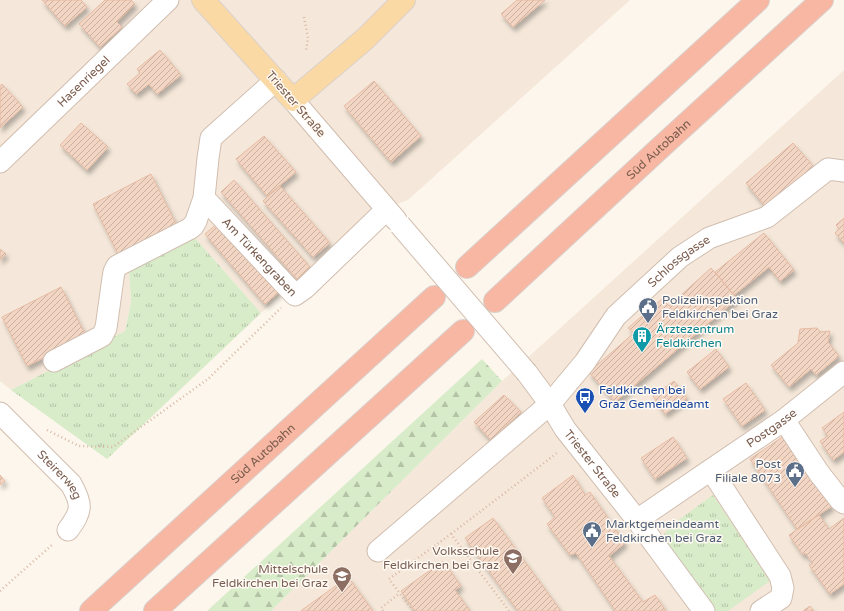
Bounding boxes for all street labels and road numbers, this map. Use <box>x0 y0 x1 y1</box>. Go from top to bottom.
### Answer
street label: Hasenriegel <box>54 53 113 110</box>
street label: Triester Straße <box>264 68 329 140</box>
street label: Süd Autobahn <box>624 116 694 182</box>
street label: Am Türkengraben <box>219 215 300 299</box>
street label: Schlossgasse <box>645 232 713 290</box>
street label: Postgasse <box>744 406 800 450</box>
street label: Süd Autobahn <box>228 421 298 487</box>
street label: Triester Straße <box>561 427 624 501</box>
street label: Steirerweg <box>34 447 85 501</box>

